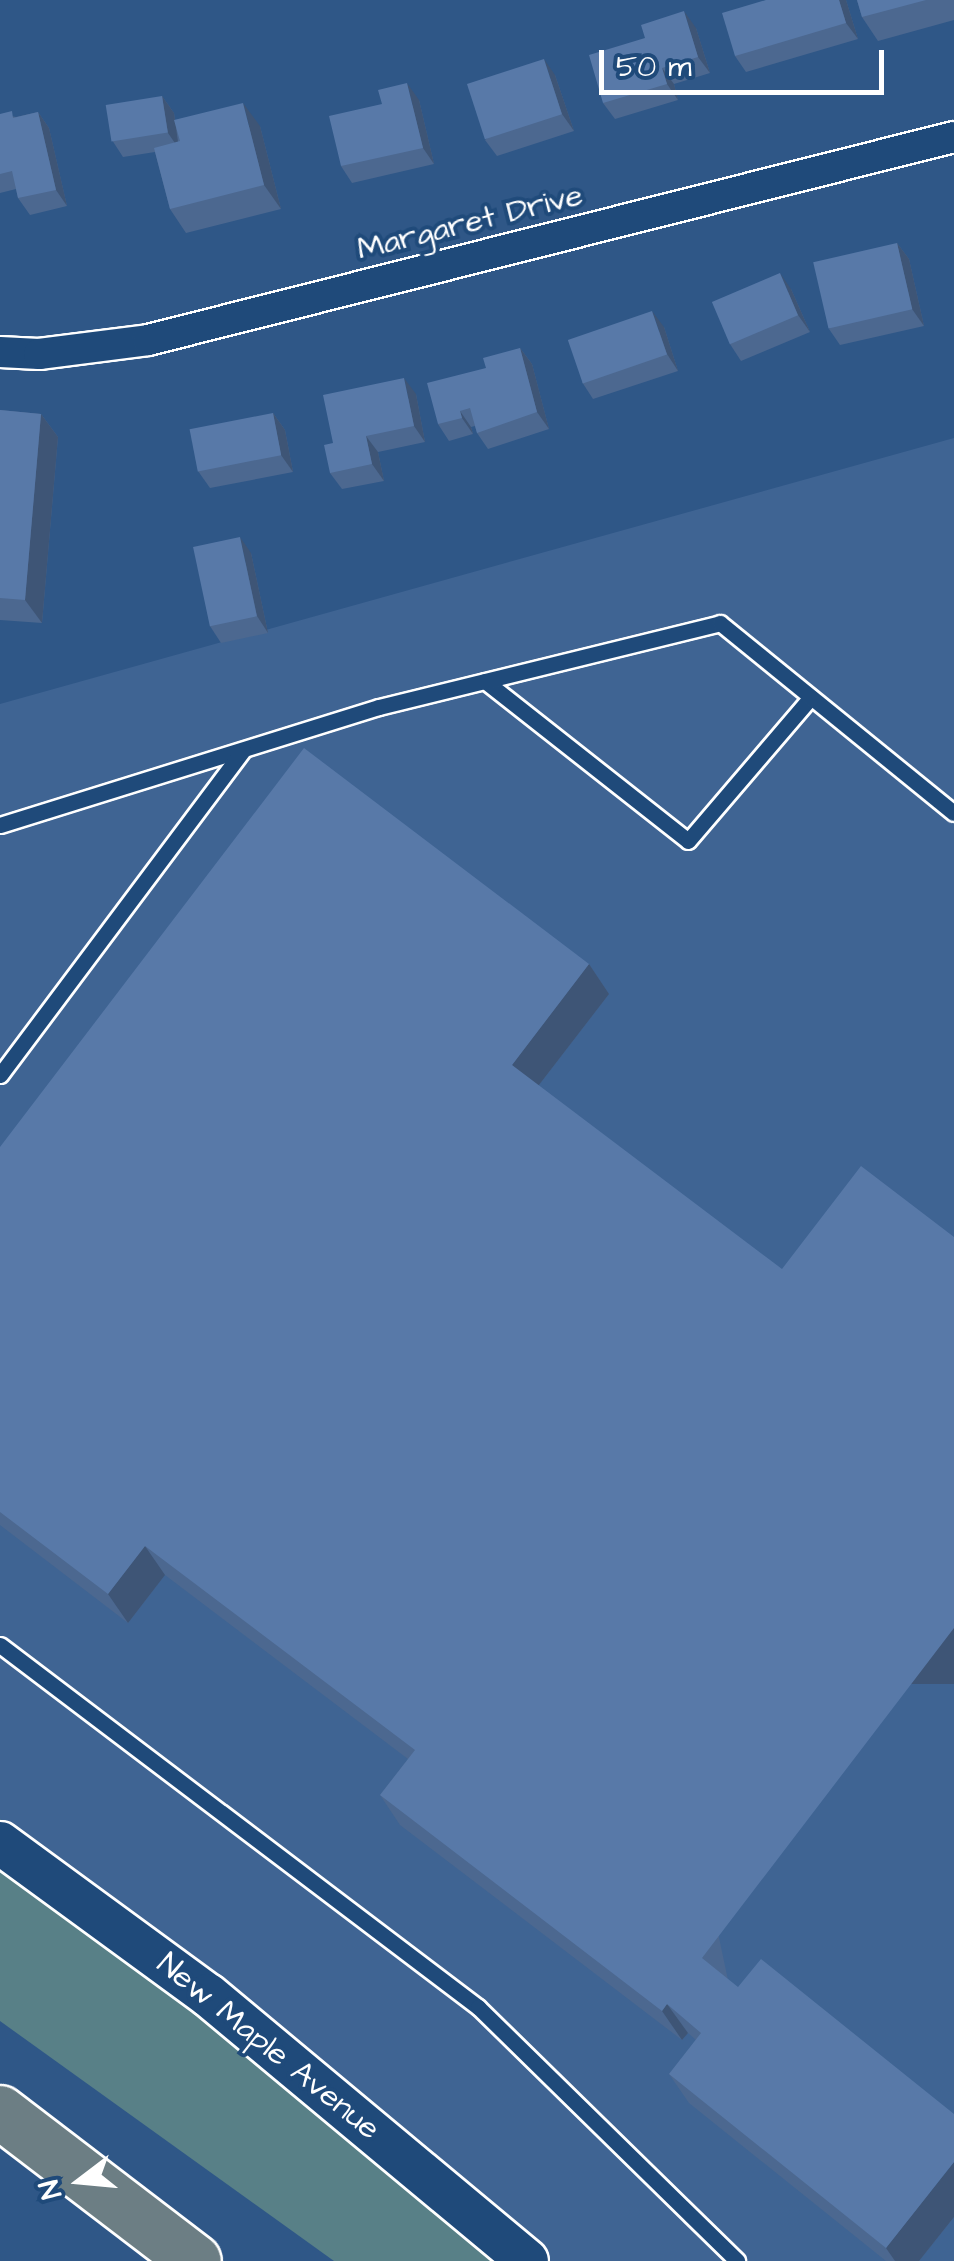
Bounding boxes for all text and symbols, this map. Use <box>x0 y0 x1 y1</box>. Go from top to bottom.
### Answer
scale bar <box>604 30 889 92</box>
text: 50 m <box>616 46 692 88</box>
street label: Margaret Drive <box>353 176 587 270</box>
street label: New Maple Avenue <box>149 1945 387 2149</box>
north arrow <box>30 2131 130 2231</box>
text: N <box>30 2176 72 2203</box>

